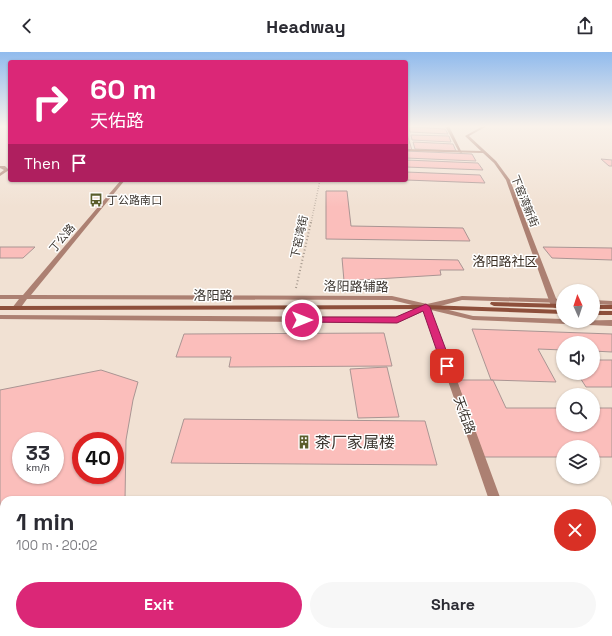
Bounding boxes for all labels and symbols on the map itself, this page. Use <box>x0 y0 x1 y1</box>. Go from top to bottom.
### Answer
street label: 下窑湾新街 <box>508 173 542 229</box>
bus stop icon: 丁公路南口 <box>88 192 104 208</box>
place label: 丁公路南口 <box>107 193 162 207</box>
street label: 下窑湾街 <box>288 214 310 260</box>
street label: 丁公路 <box>46 221 78 255</box>
district label: 洛阳路社区 <box>472 253 538 270</box>
street label: 洛阳路辅路 <box>323 277 389 296</box>
north arrow <box>556 284 600 328</box>
street label: 洛阳路 <box>193 287 233 304</box>
position arrow <box>281 299 323 341</box>
pin <box>430 349 464 383</box>
street label: 天佑路 <box>450 394 479 436</box>
speed limit sign: 40 <box>72 432 124 484</box>
place label: 茶厂家属楼 <box>315 432 395 453</box>
building icon: 茶厂家属楼 <box>296 434 312 450</box>

